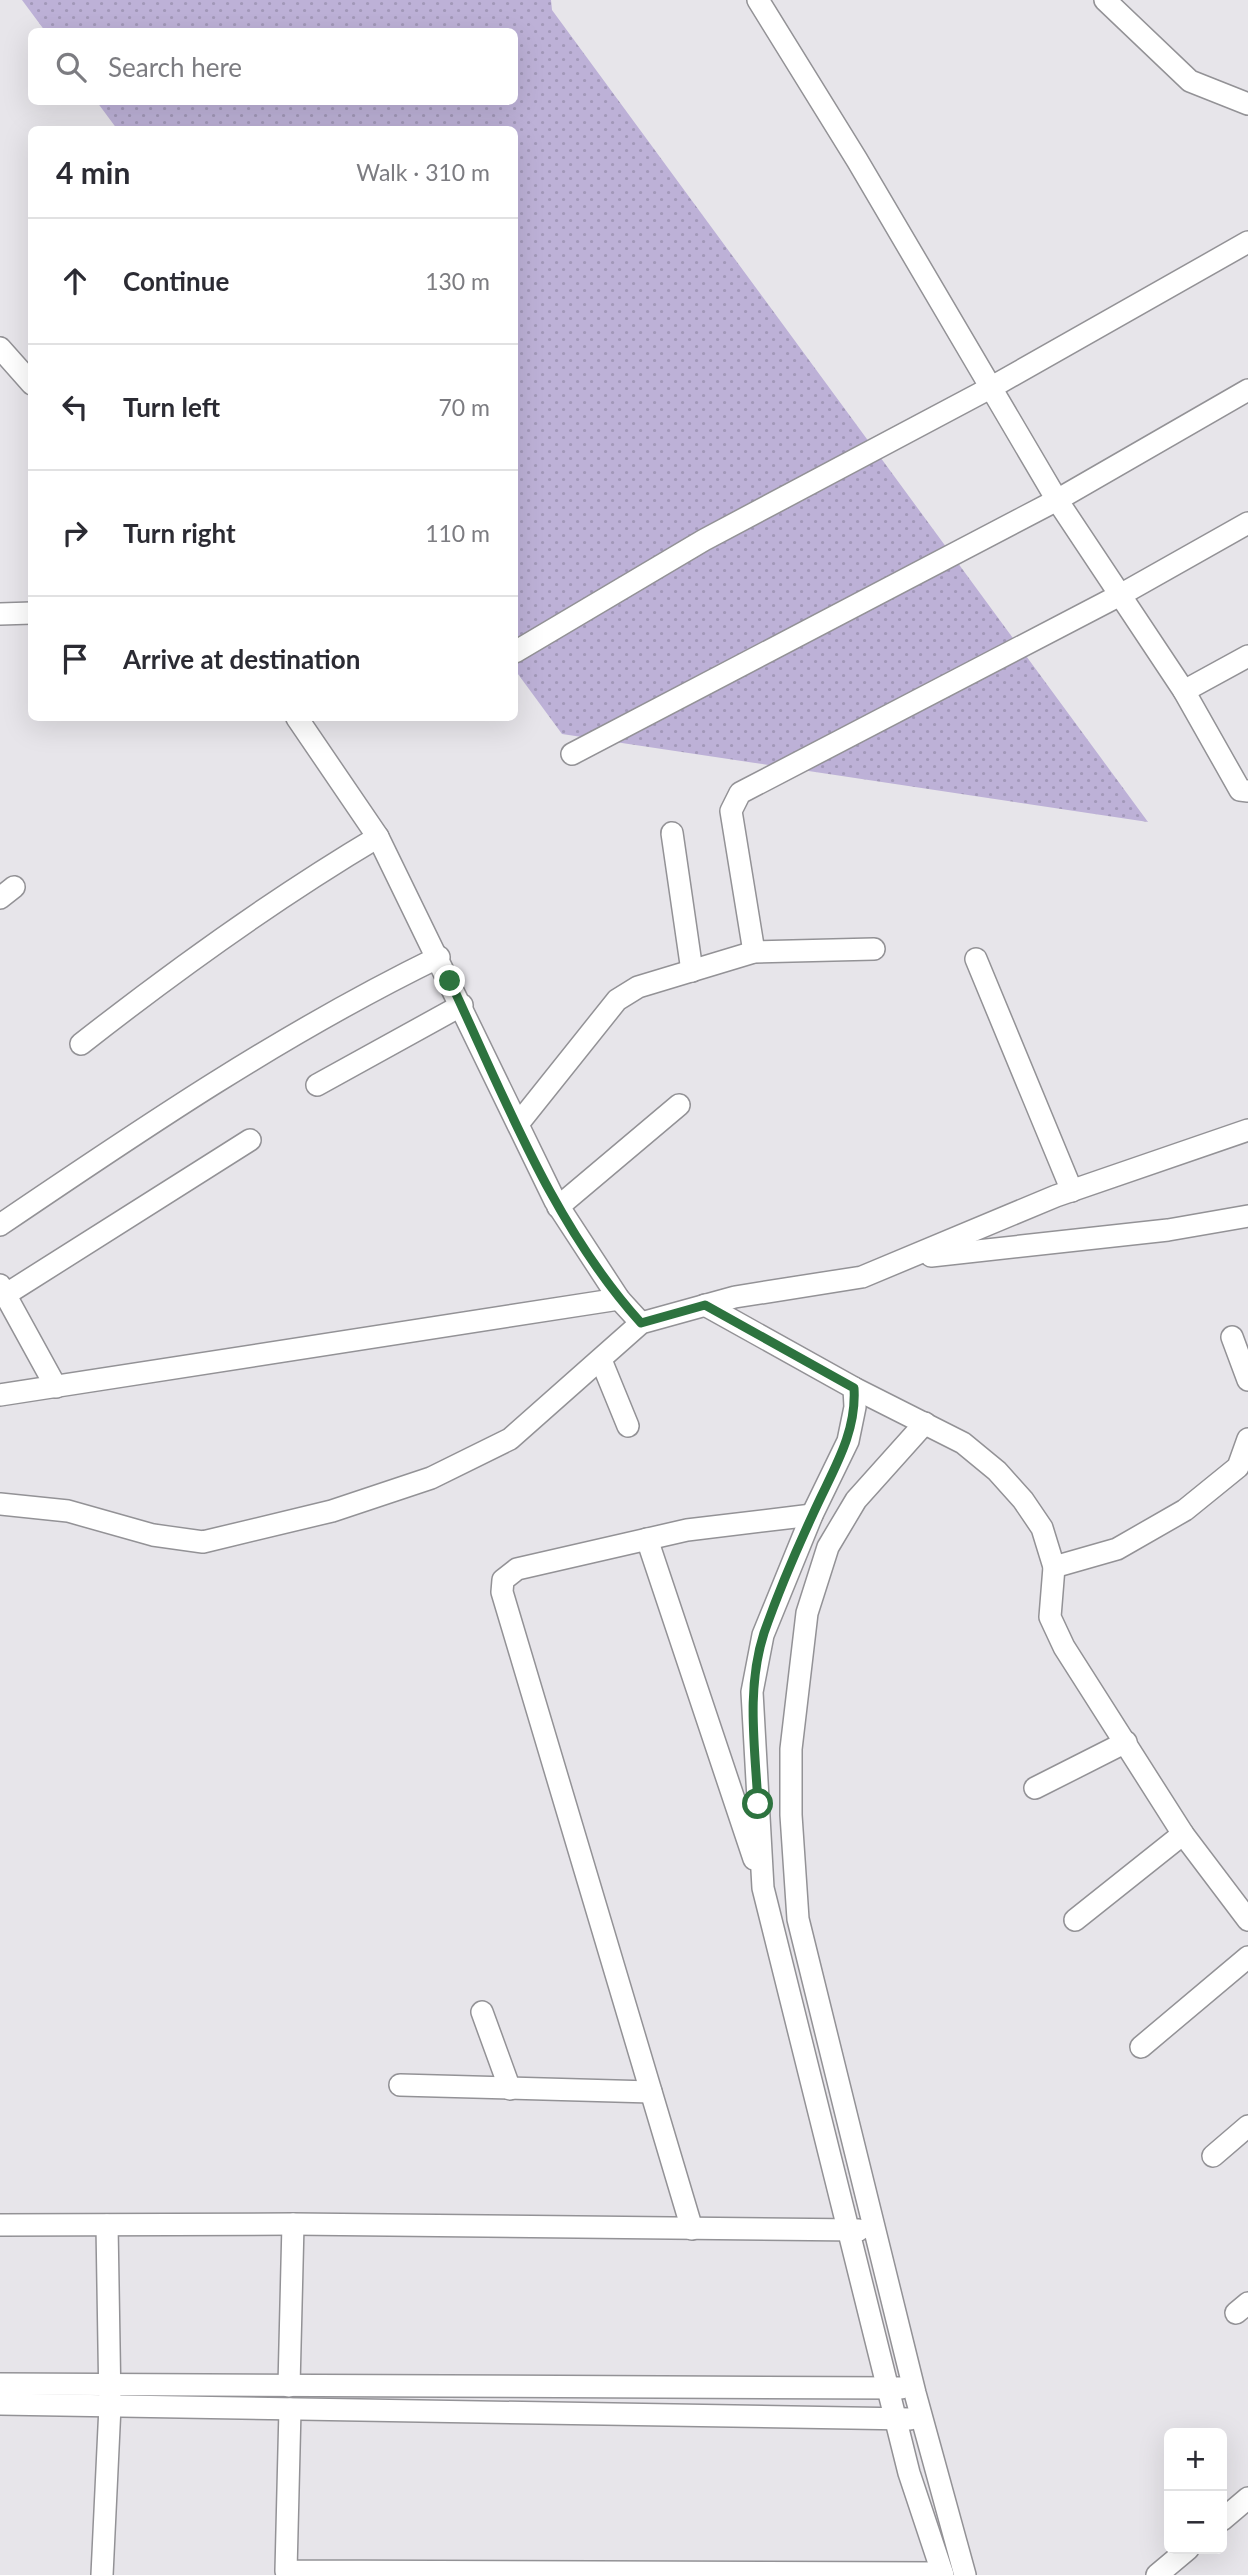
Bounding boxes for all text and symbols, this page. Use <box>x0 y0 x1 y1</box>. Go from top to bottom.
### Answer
search box <box>28 28 518 105</box>
icon: search <box>52 48 90 86</box>
text: Search here <box>108 51 242 83</box>
text: 4 min <box>56 154 130 190</box>
text: Walk · 310 m <box>356 158 490 186</box>
icon: ahead <box>56 262 94 300</box>
text: Continue <box>123 265 229 297</box>
text: 130 m <box>425 267 490 295</box>
icon: left <box>56 388 94 426</box>
text: Turn left <box>123 391 220 423</box>
text: 70 m <box>439 393 490 421</box>
icon: right <box>56 514 94 552</box>
text: Turn right <box>123 517 236 549</box>
text: 110 m <box>425 519 490 547</box>
icon: arrive <box>56 640 94 678</box>
text: Arrive at destination <box>123 643 360 675</box>
route end <box>434 965 465 996</box>
route start <box>742 1788 773 1819</box>
map controls <box>1164 2428 1227 2554</box>
button: + <box>1164 2428 1227 2491</box>
button: − <box>1164 2491 1227 2554</box>

